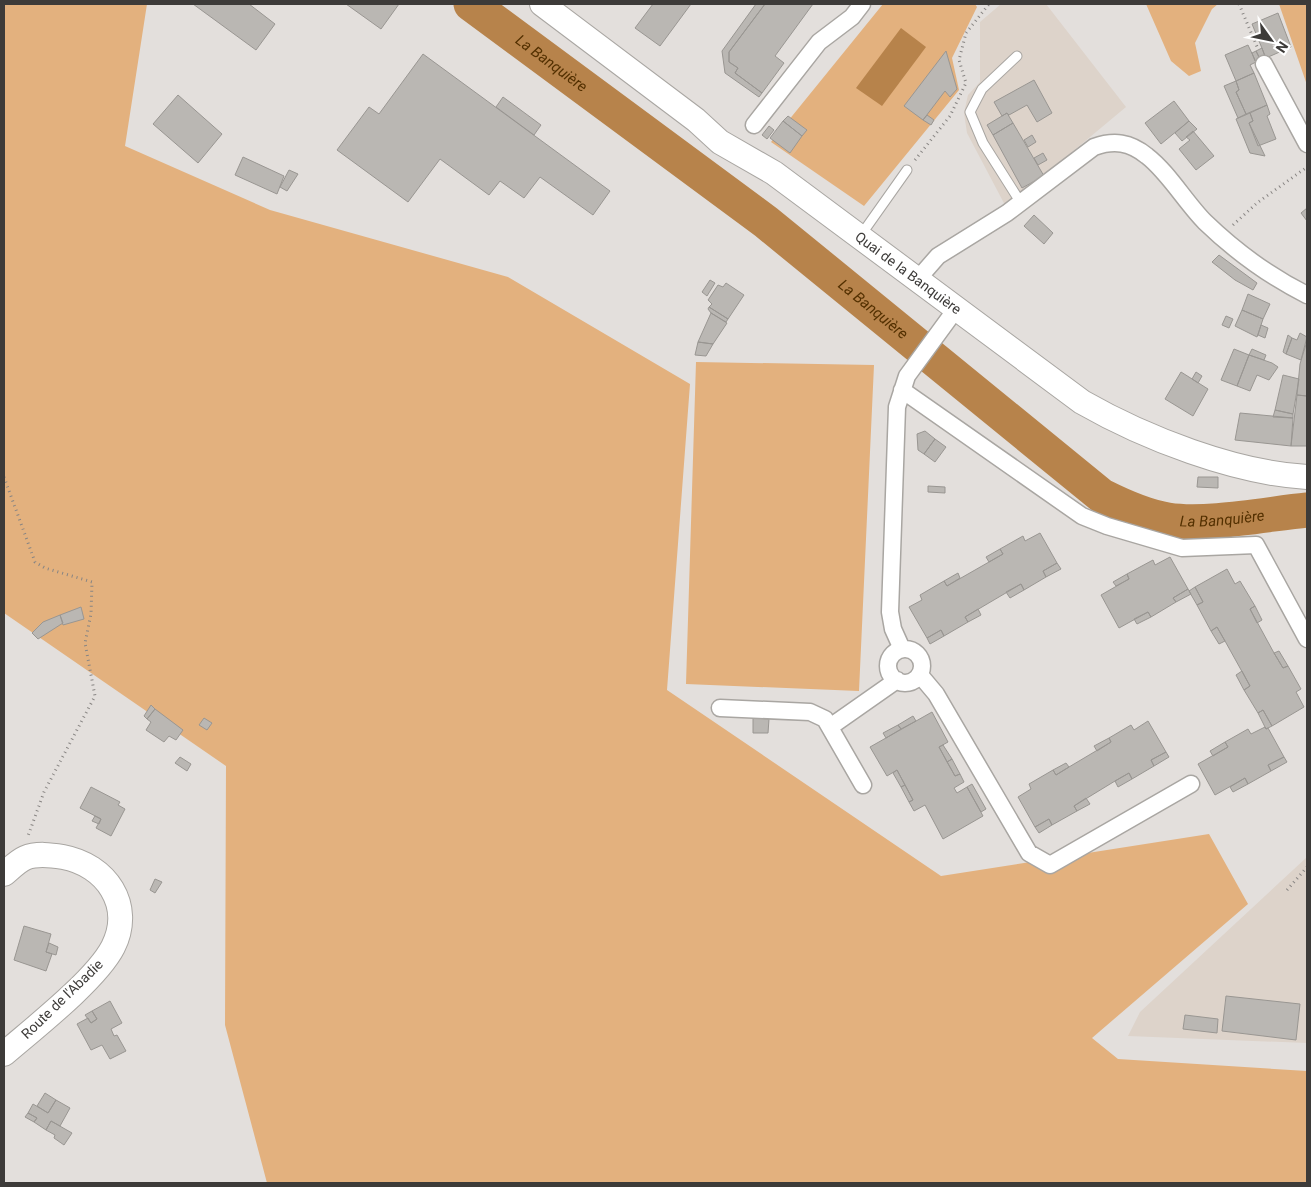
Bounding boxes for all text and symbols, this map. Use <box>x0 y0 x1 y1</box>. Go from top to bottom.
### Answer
north arrow <box>1246 15 1296 65</box>
water label: La Banquière <box>512 31 591 96</box>
text: N <box>1272 39 1291 56</box>
street label: Quai de la Banquière <box>852 228 964 317</box>
water label: La Banquière <box>835 276 912 343</box>
water label: La Banquière <box>1179 506 1266 531</box>
street label: Route de l'Abadie <box>18 956 106 1042</box>

